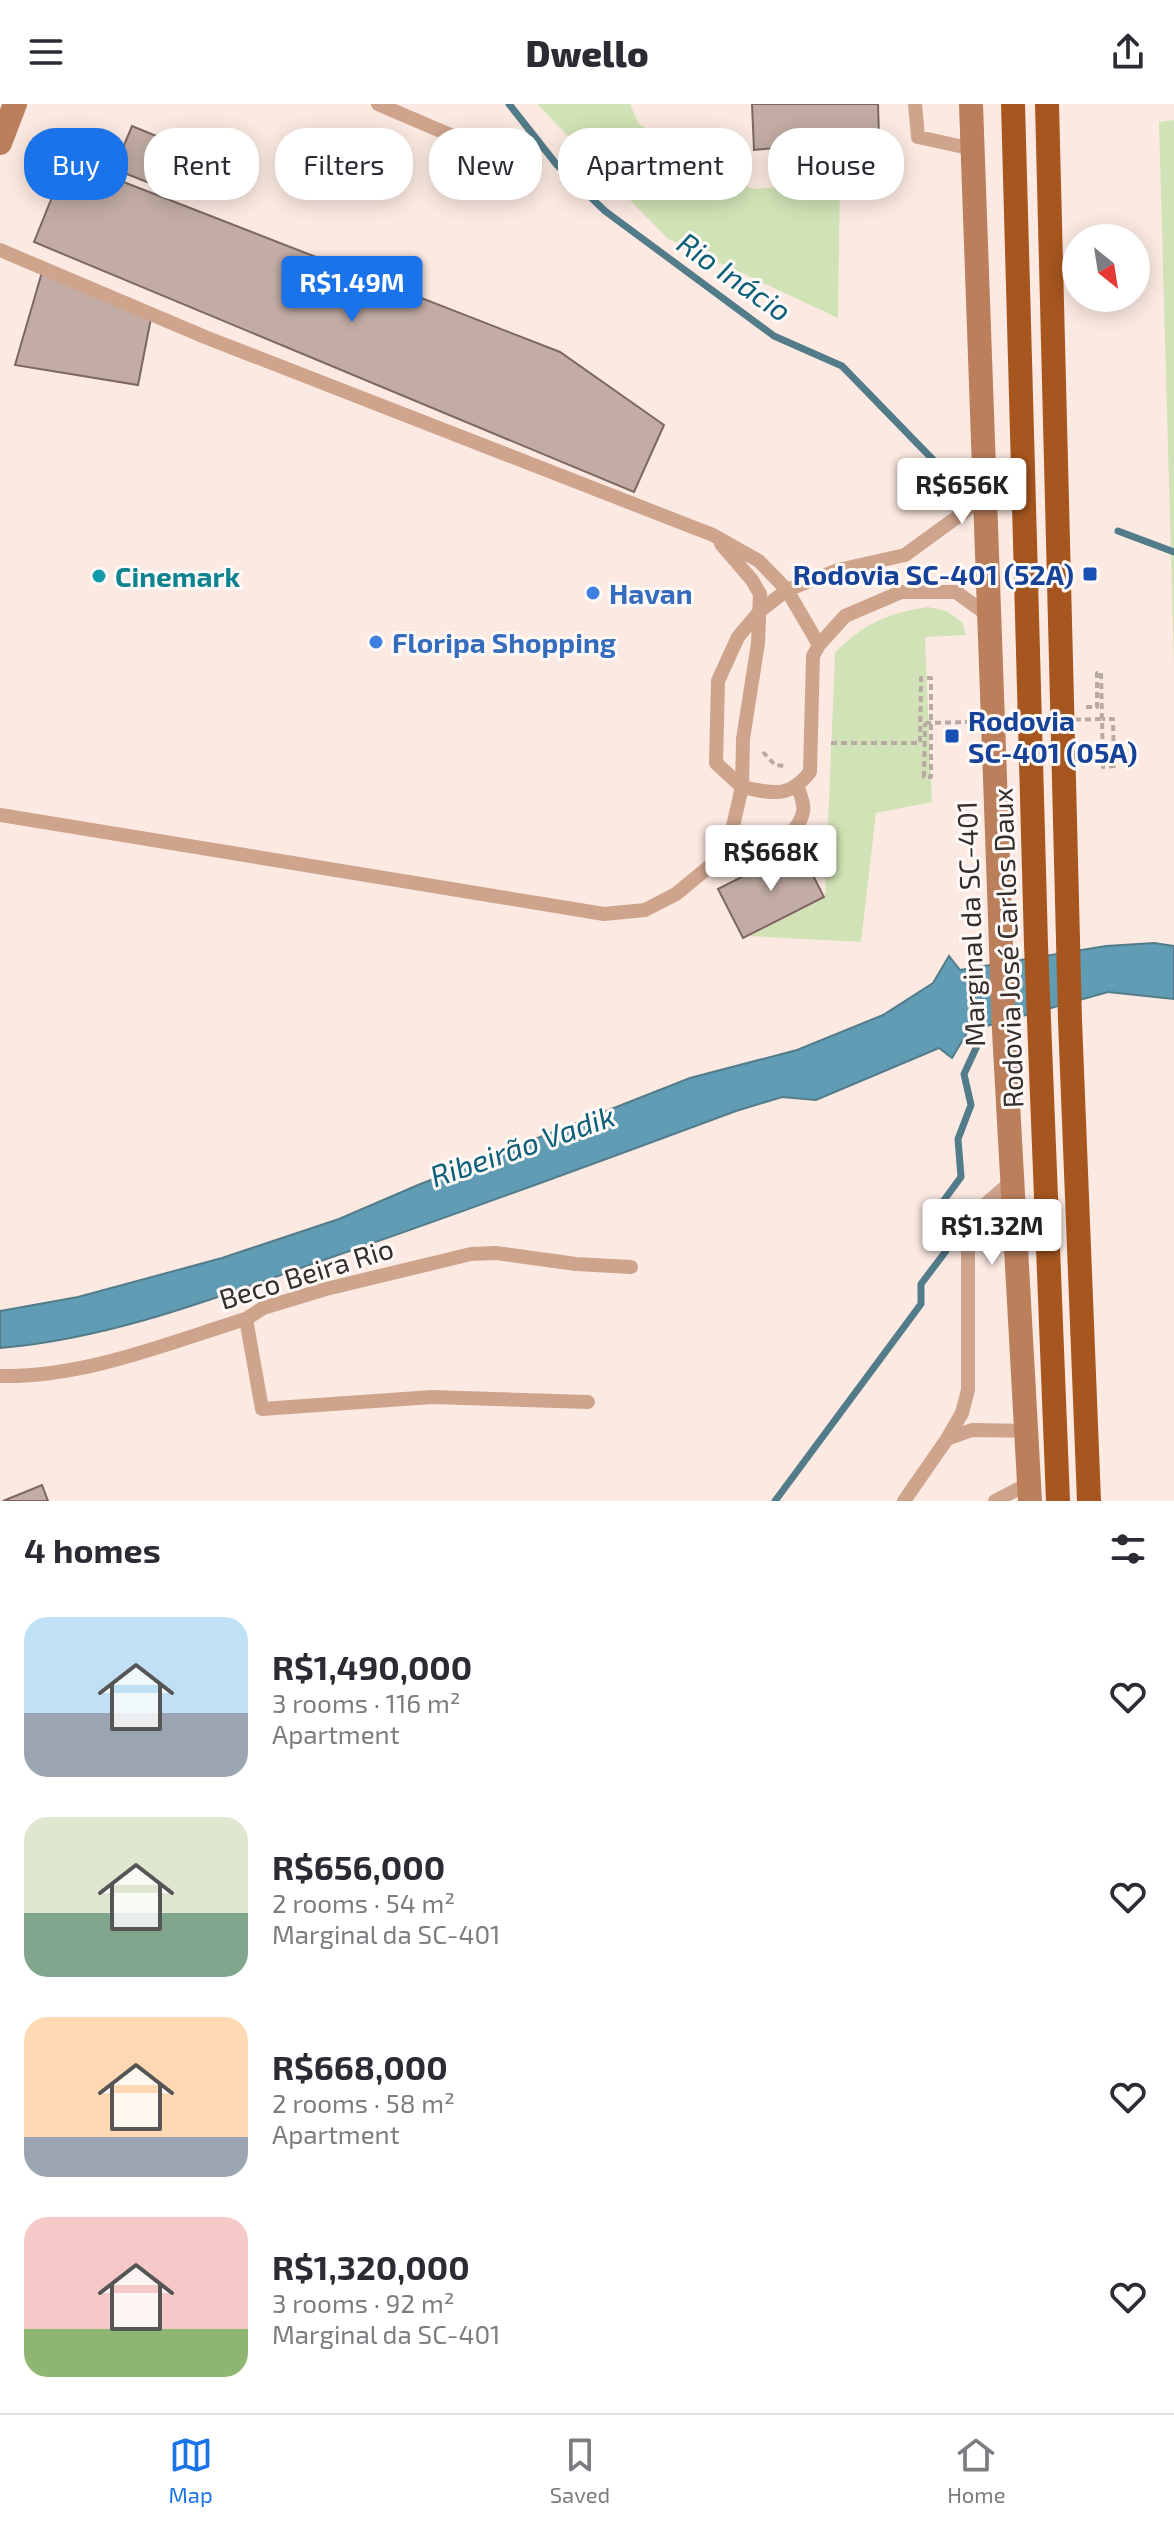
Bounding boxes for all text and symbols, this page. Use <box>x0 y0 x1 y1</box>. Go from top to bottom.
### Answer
icon: menu <box>24 30 68 74</box>
icon: share <box>1106 30 1150 74</box>
text: Dwello <box>525 31 649 74</box>
chip: Buy <box>24 128 128 200</box>
chip: Rent <box>144 128 259 200</box>
chip: Filters <box>275 128 413 200</box>
chip: New <box>429 128 542 200</box>
chip: Apartment <box>558 128 752 200</box>
chip: House <box>768 128 904 200</box>
water label: Rio Inácio <box>671 224 799 328</box>
north arrow <box>1062 224 1150 312</box>
map controls <box>1062 224 1150 312</box>
pin: R$1.49M <box>278 256 426 324</box>
text: R$1.49M <box>299 266 405 297</box>
pin: R$656K <box>897 458 1027 526</box>
text: R$656K <box>915 468 1009 499</box>
place label: Rodovia SC-401 (52A) <box>793 557 1074 591</box>
place label: Cinemark <box>115 559 240 593</box>
marker: Rodovia SC-401 (52A) <box>1081 565 1099 583</box>
marker: Cinemark <box>90 567 108 585</box>
place label: Havan <box>609 576 693 610</box>
marker: Havan <box>584 584 602 602</box>
place label: Floripa Shopping <box>392 625 616 659</box>
marker: Floripa Shopping <box>367 633 385 651</box>
place label: Rodovia SC-401 (05A) <box>968 703 1138 769</box>
marker: Rodovia SC-401 (05A) <box>943 727 961 745</box>
street label: Rodovia José Carlos Daux <box>984 787 1030 1109</box>
street label: Marginal da SC-401 <box>949 800 991 1048</box>
pin: R$668K <box>706 825 836 893</box>
text: R$668K <box>723 835 819 866</box>
water label: Ribeirão Vadik <box>425 1097 619 1193</box>
pin: R$1.32M <box>918 1199 1066 1267</box>
text: R$1.32M <box>940 1209 1044 1240</box>
street label: Beco Beira Rio <box>215 1230 397 1316</box>
icon: filters <box>1106 1527 1150 1571</box>
text: 4 homes <box>24 1529 161 1570</box>
text: R$1,490,000 <box>272 1646 472 1687</box>
icon: home <box>88 1649 184 1745</box>
icon: heart <box>1106 1675 1150 1719</box>
text: 3 rooms · 116 m² <box>272 1687 461 1718</box>
text: Apartment <box>272 1718 400 1749</box>
text: R$656,000 <box>272 1846 445 1887</box>
icon: home <box>88 1849 184 1945</box>
icon: heart <box>1106 1875 1150 1919</box>
text: 2 rooms · 54 m² <box>272 1887 455 1918</box>
text: Marginal da SC-401 <box>272 1918 500 1949</box>
text: R$668,000 <box>272 2046 448 2087</box>
icon: home <box>88 2049 184 2145</box>
icon: heart <box>1106 2075 1150 2119</box>
text: 2 rooms · 58 m² <box>272 2087 455 2118</box>
text: Apartment <box>272 2118 400 2149</box>
text: R$1,320,000 <box>272 2246 470 2287</box>
icon: home <box>88 2249 184 2345</box>
icon: heart <box>1106 2275 1150 2319</box>
text: 3 rooms · 92 m² <box>272 2287 454 2318</box>
text: Marginal da SC-401 <box>272 2318 500 2349</box>
tab: Map <box>169 2433 213 2507</box>
tab: Saved <box>550 2433 610 2507</box>
tab: Home <box>947 2433 1005 2507</box>

